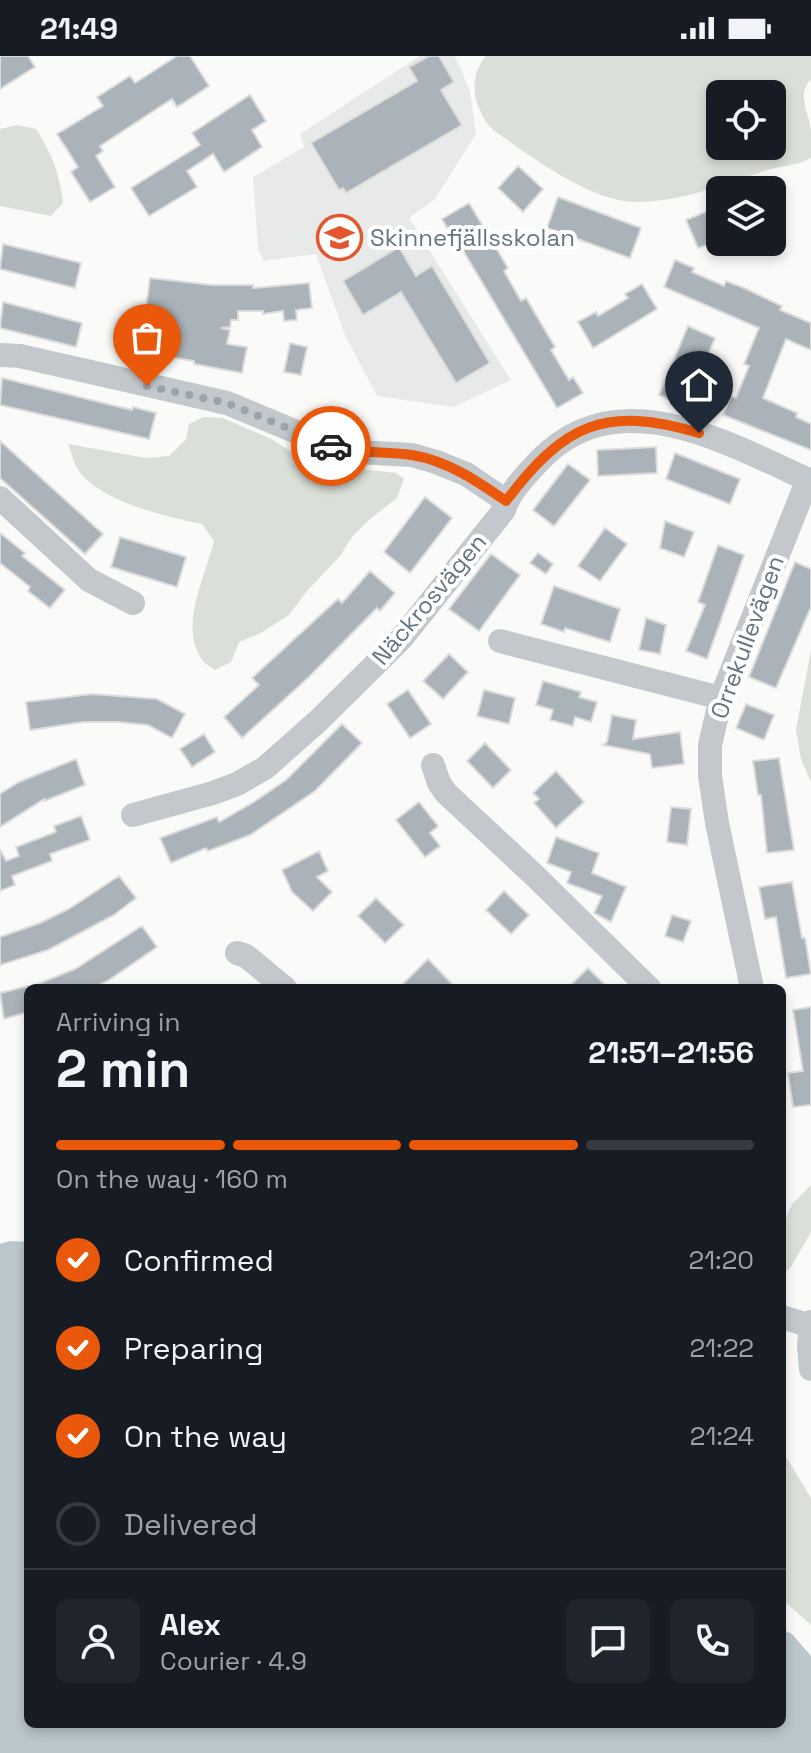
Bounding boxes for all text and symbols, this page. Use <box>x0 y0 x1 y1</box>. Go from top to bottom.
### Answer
text: 21:49 <box>40 9 118 48</box>
map controls <box>706 80 786 256</box>
button: locate <box>706 80 786 160</box>
button: layers <box>706 176 786 256</box>
school or university icon: Skinnefjällsskolan <box>315 213 363 261</box>
place label: Skinnefjällsskolan <box>370 222 575 253</box>
pin <box>113 304 181 386</box>
icon: bag <box>125 316 169 360</box>
pin <box>665 351 733 433</box>
icon: home <box>677 363 721 407</box>
courier <box>291 406 371 486</box>
icon: car <box>309 424 353 468</box>
street label: Näckrosvägen <box>365 527 493 671</box>
street label: Orrekullevägen <box>703 551 791 723</box>
text: Arriving in <box>56 1005 180 1039</box>
text: 21:51–21:56 <box>588 1033 754 1072</box>
text: 2 min <box>56 1036 190 1102</box>
text: On the way · 160 m <box>56 1162 288 1196</box>
icon: check <box>56 1238 100 1282</box>
text: Confirmed <box>124 1241 274 1280</box>
text: 21:20 <box>689 1243 754 1277</box>
icon: check <box>56 1326 100 1370</box>
text: Preparing <box>124 1329 263 1368</box>
text: 21:22 <box>690 1331 754 1365</box>
icon: check <box>56 1414 100 1458</box>
text: On the way <box>124 1417 287 1456</box>
text: 21:24 <box>690 1419 754 1453</box>
text: Delivered <box>124 1505 258 1544</box>
button: person <box>56 1599 140 1683</box>
button: chat <box>566 1599 650 1683</box>
button: phone <box>670 1599 754 1683</box>
text: Alex <box>160 1605 221 1644</box>
text: Courier · 4.9 <box>160 1644 307 1678</box>

